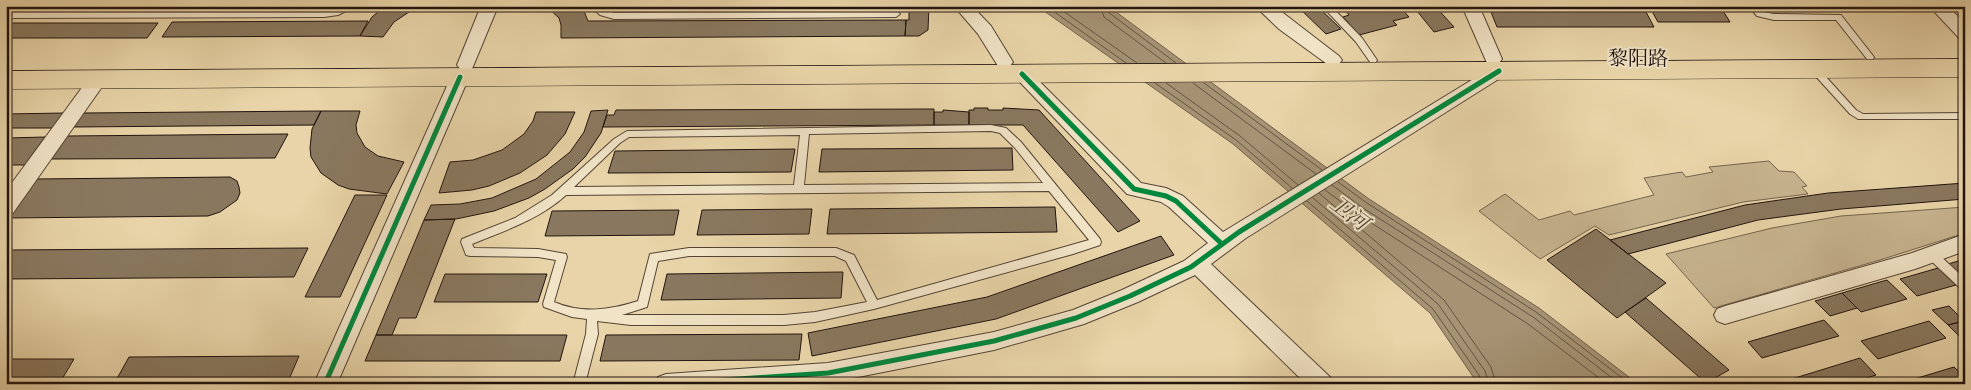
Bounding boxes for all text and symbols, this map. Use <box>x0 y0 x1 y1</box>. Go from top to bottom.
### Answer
street label: 黎阳路 <box>1608 47 1668 72</box>
water label: 卫河 <box>1323 191 1376 240</box>

